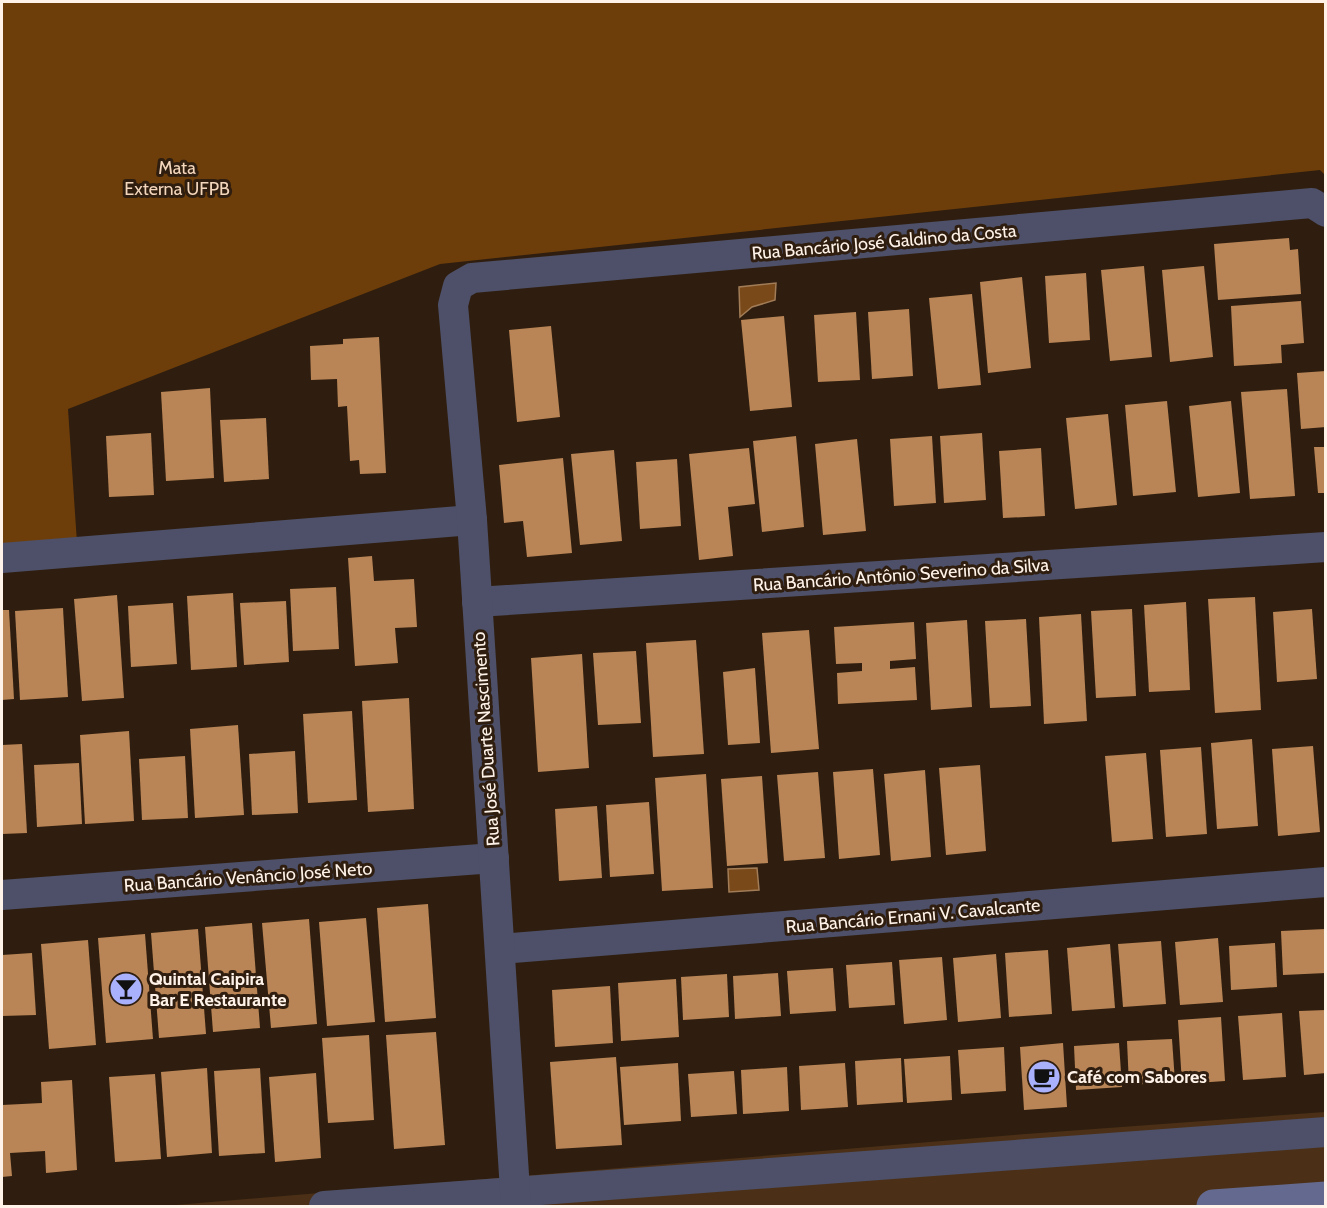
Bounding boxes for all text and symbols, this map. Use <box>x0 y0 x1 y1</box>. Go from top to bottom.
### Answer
park label: Mata Externa UFPB <box>124 157 230 200</box>
street label: Rua Bancário José Galdino da Costa <box>751 219 1018 265</box>
street label: Rua Bancário Antônio Severino da Silva <box>752 554 1050 596</box>
street label: Rua José Duarte Nascimento <box>468 631 504 847</box>
street label: Rua Bancário Venâncio José Neto <box>123 857 373 897</box>
street label: Rua Bancário Ernani V. Cavalcante <box>785 894 1041 938</box>
place label: Quintal Caipira Bar E Restaurante <box>149 968 286 1011</box>
bar icon: Quintal Caipira Bar E Restaurante <box>108 971 144 1007</box>
cafe icon: Café com Sabores <box>1026 1059 1062 1095</box>
place label: Café com Sabores <box>1067 1066 1207 1088</box>

